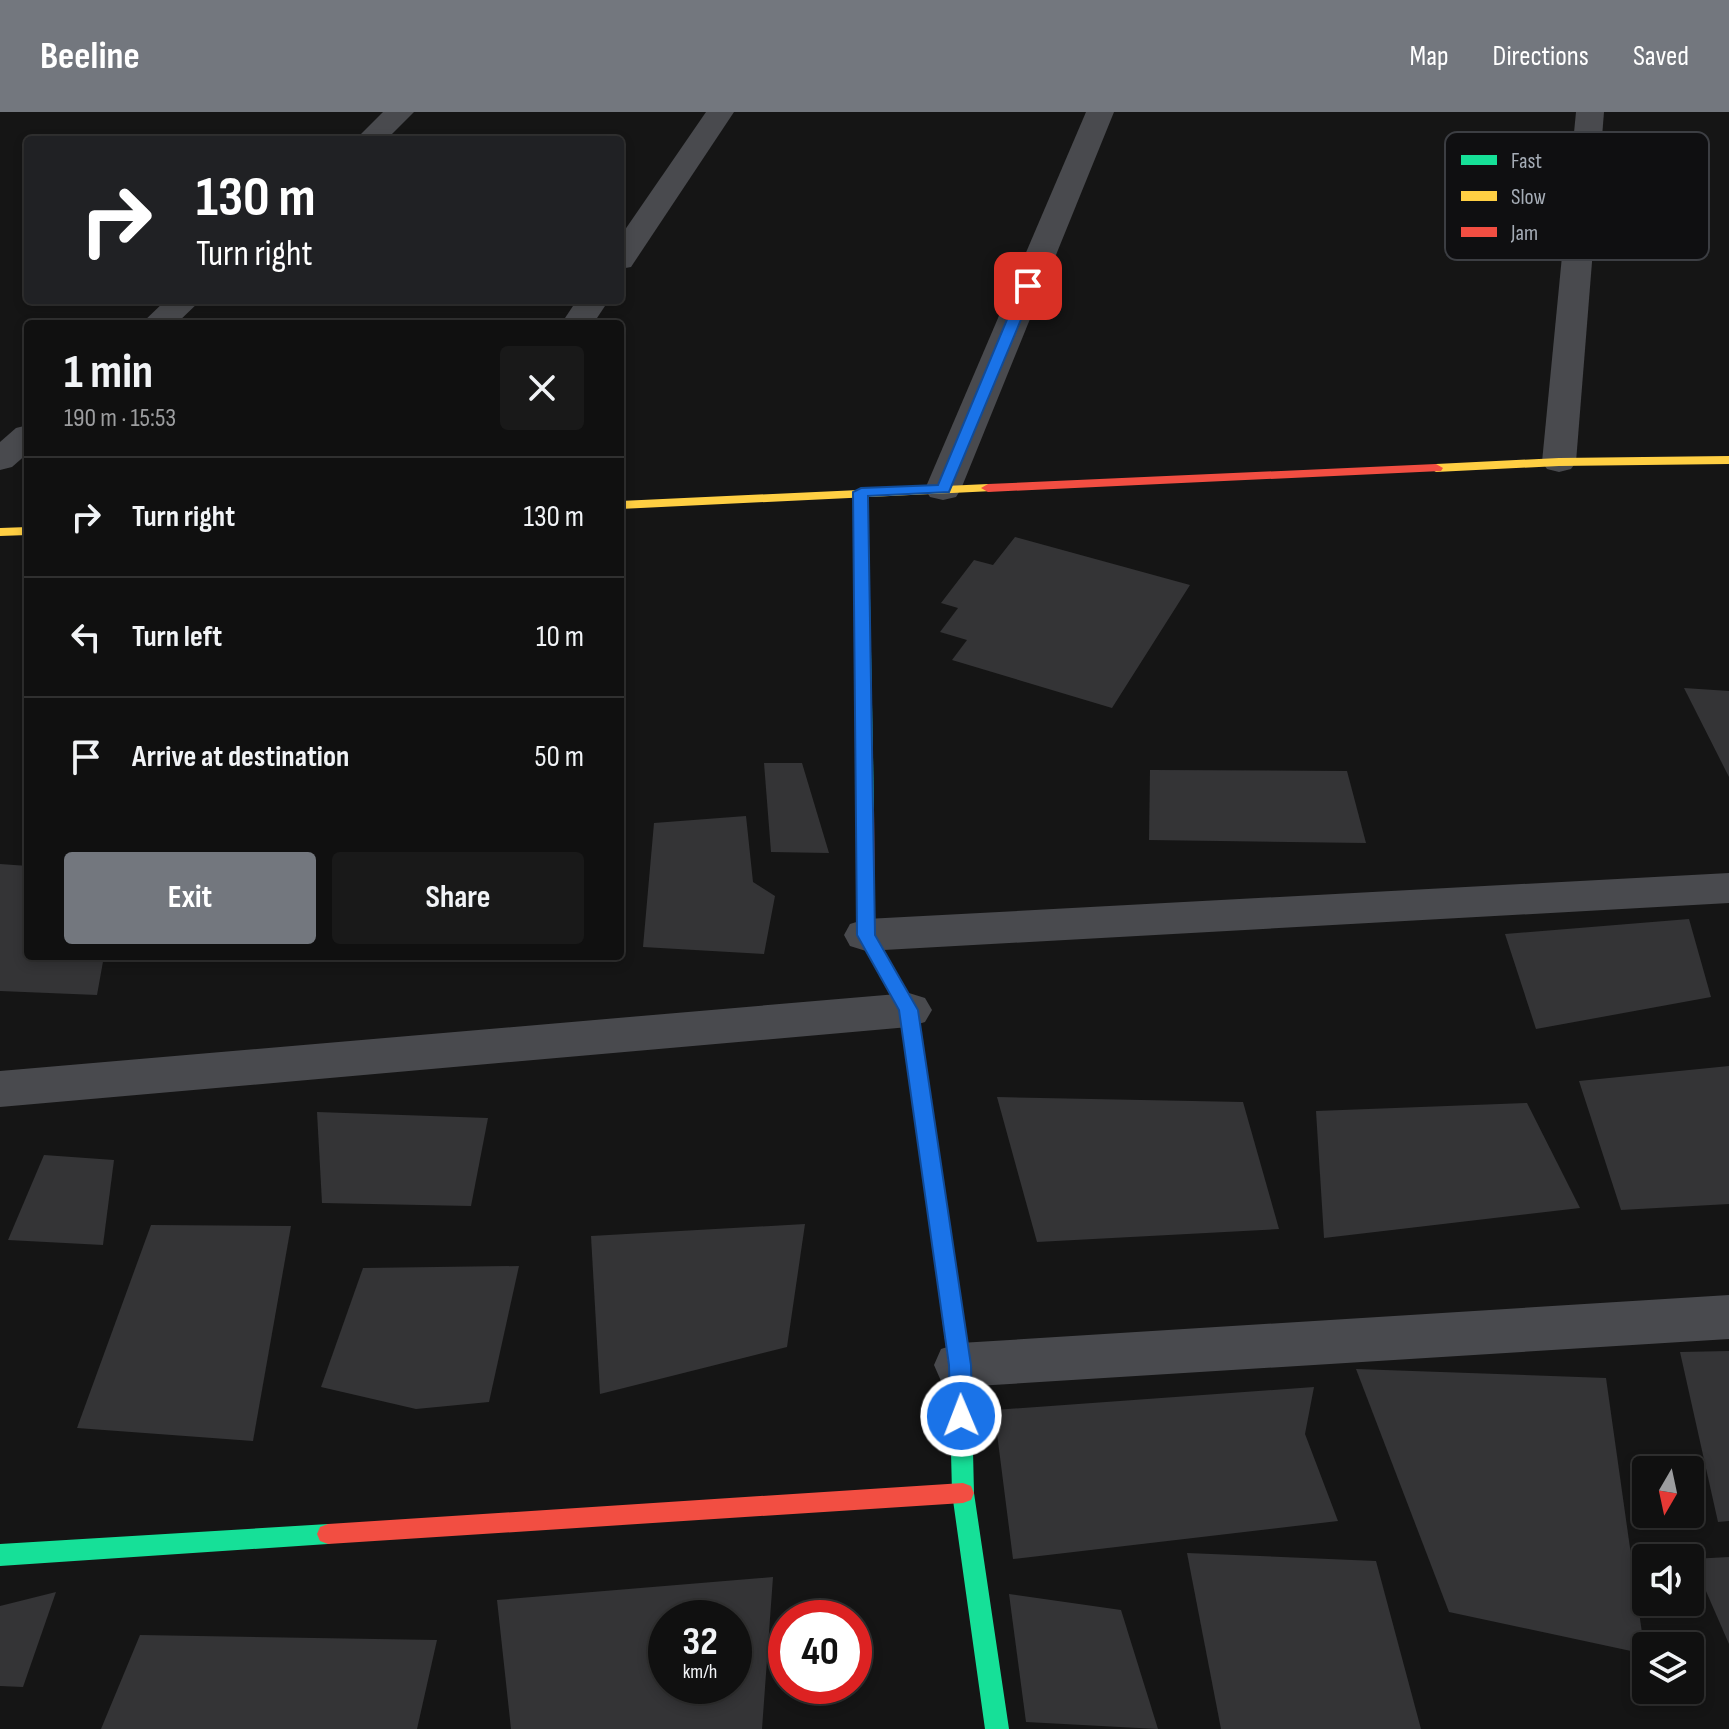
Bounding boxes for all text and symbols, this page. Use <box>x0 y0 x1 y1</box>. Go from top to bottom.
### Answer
text: Beeline <box>40 34 140 79</box>
text: Map <box>1410 40 1449 73</box>
text: Directions <box>1493 40 1589 73</box>
text: Saved <box>1633 40 1689 73</box>
legend <box>1445 132 1709 260</box>
text: Fast <box>1511 148 1542 175</box>
text: 130 m <box>196 165 316 232</box>
icon: right <box>64 168 168 272</box>
text: Slow <box>1511 184 1546 211</box>
text: Jam <box>1510 220 1538 247</box>
text: Turn right <box>196 233 313 276</box>
pin <box>994 252 1062 320</box>
icon: arrive <box>1006 264 1050 308</box>
text: 1 min <box>64 344 153 401</box>
button: close <box>500 346 584 430</box>
text: 190 m · 15:53 <box>64 403 176 434</box>
icon: right <box>64 495 108 539</box>
text: Turn right <box>132 499 235 535</box>
text: 130 m <box>524 499 584 535</box>
icon: left <box>64 615 108 659</box>
text: Turn left <box>132 619 222 655</box>
text: 10 m <box>536 619 584 655</box>
icon: arrive <box>64 735 108 779</box>
text: Arrive at destination <box>132 739 349 775</box>
text: 50 m <box>535 739 584 775</box>
button: Exit <box>64 852 316 944</box>
button: Share <box>332 852 584 944</box>
position arrow <box>919 1374 1003 1458</box>
north arrow <box>1632 1456 1704 1528</box>
map controls <box>1632 1456 1704 1704</box>
button: sound <box>1632 1544 1704 1616</box>
speed limit sign: 40 <box>768 1600 872 1704</box>
text: 32 <box>682 1618 718 1666</box>
button: layers <box>1632 1632 1704 1704</box>
text: km/h <box>683 1660 717 1684</box>

